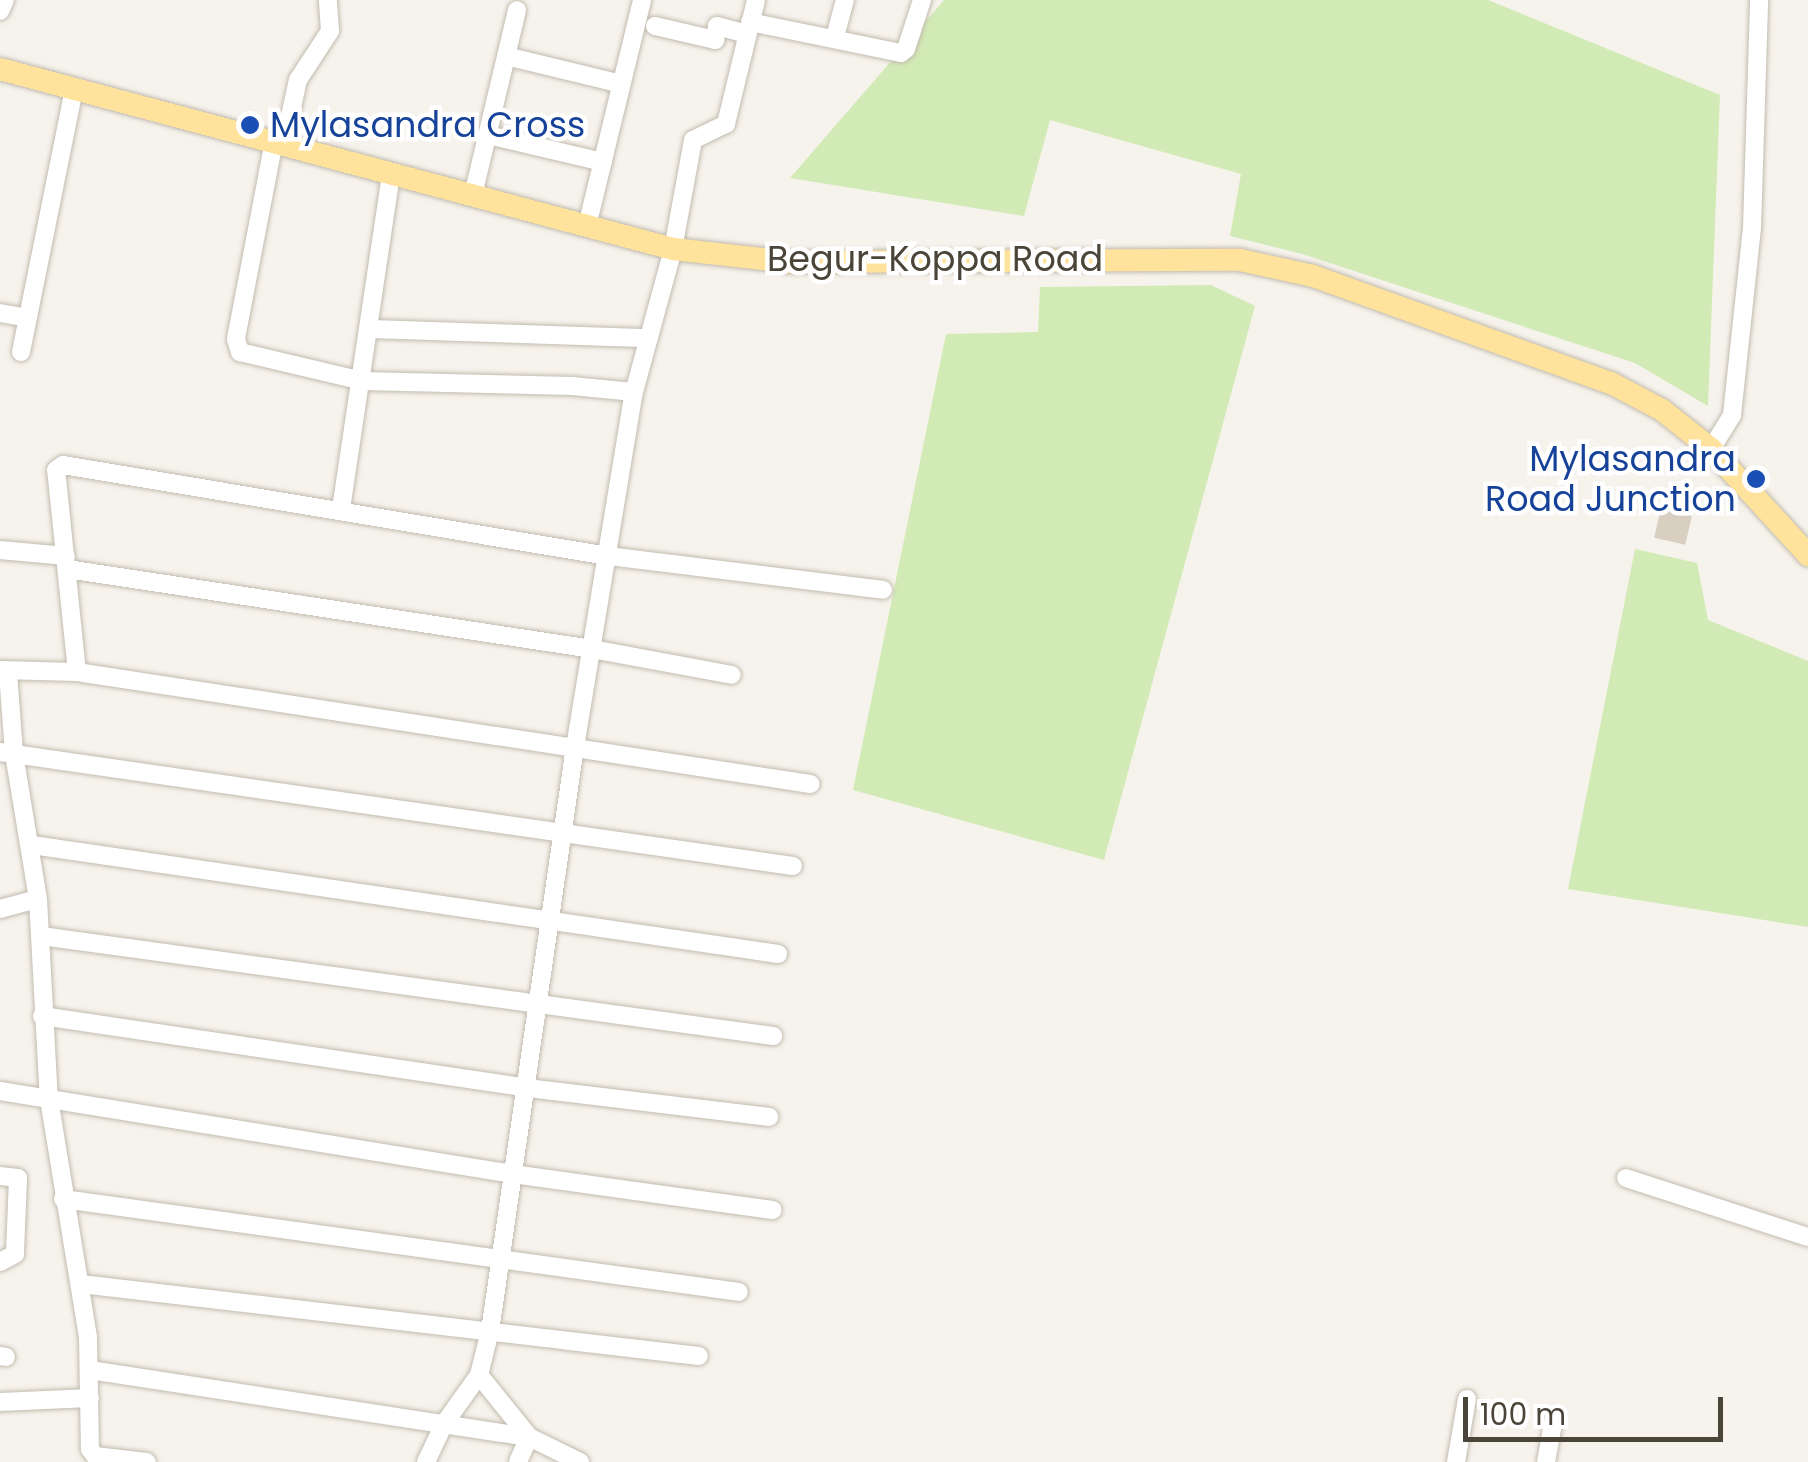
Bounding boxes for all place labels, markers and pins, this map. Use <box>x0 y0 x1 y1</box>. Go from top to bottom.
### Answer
place label: Mylasandra Cross <box>270 104 585 146</box>
marker: Mylasandra Cross <box>239 114 261 136</box>
place label: Mylasandra Road Junction <box>1485 438 1736 520</box>
marker: Mylasandra Road Junction <box>1745 468 1767 490</box>

